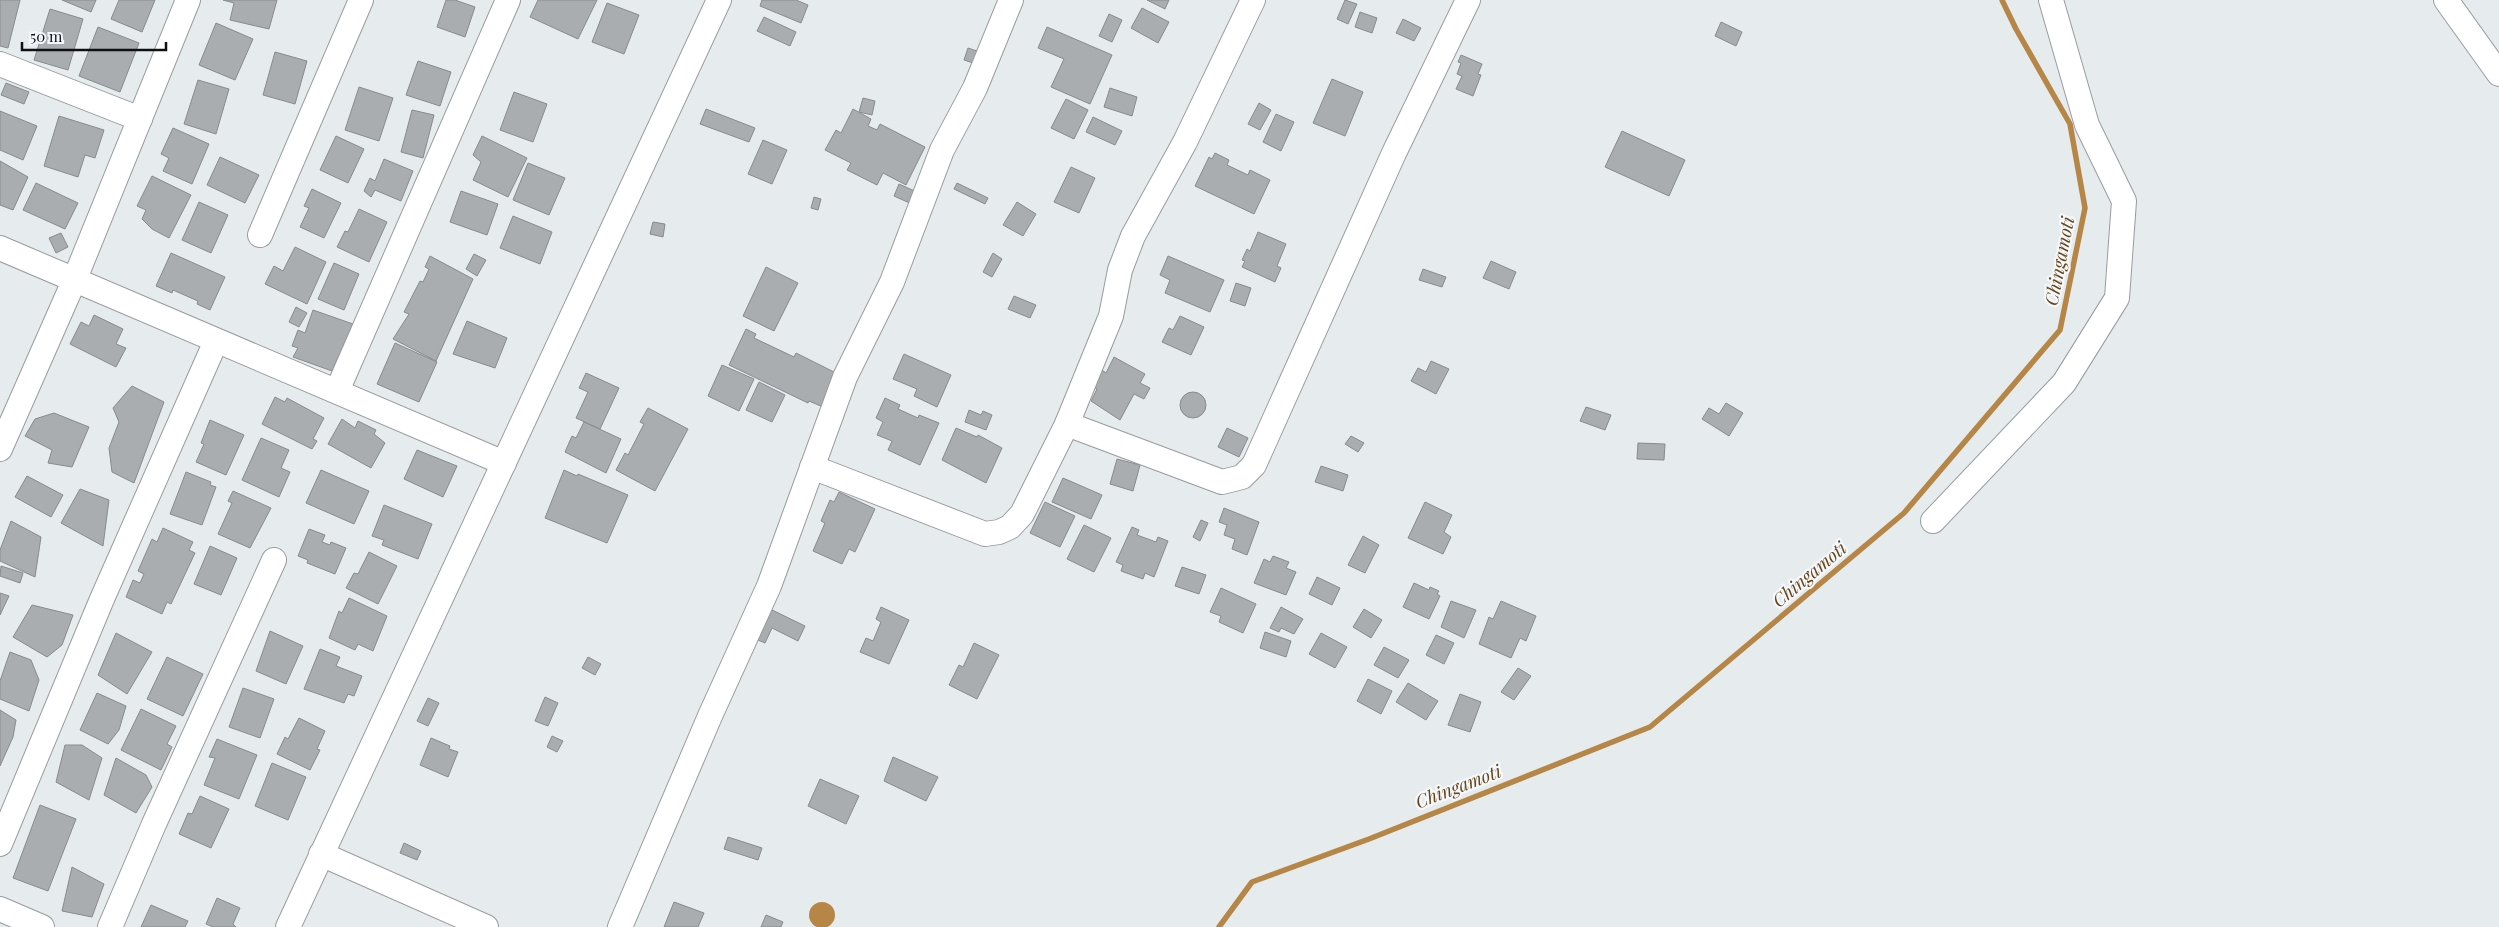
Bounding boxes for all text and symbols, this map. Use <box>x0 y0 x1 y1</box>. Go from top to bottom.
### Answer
scale bar <box>22 20 166 52</box>
text: 50 m <box>30 26 63 46</box>
water label: Chingamoti <box>2039 214 2079 307</box>
water label: Chingamoti <box>1767 536 1852 612</box>
water label: Chingamoti <box>1412 758 1505 813</box>

